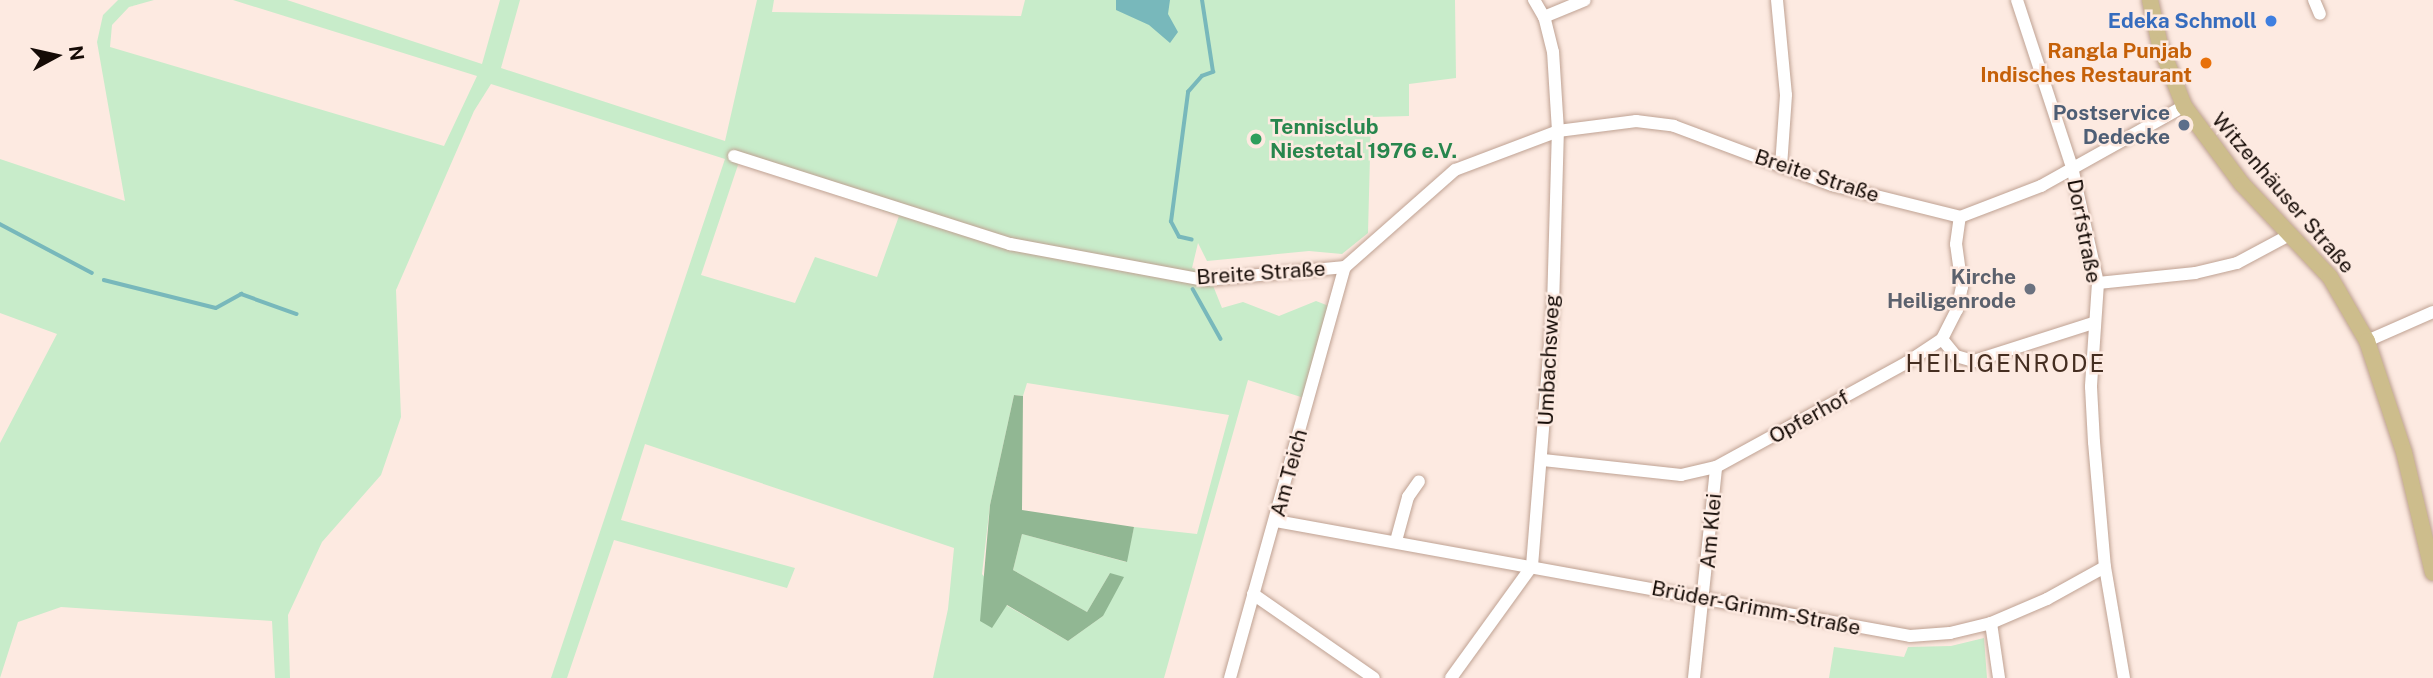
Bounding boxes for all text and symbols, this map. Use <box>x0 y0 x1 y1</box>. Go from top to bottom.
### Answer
place label: Edeka Schmoll <box>2108 8 2257 34</box>
marker: Edeka Schmoll <box>2263 13 2279 29</box>
north arrow <box>21 21 91 91</box>
place label: Rangla Punjab Indisches Restaurant <box>1980 38 2192 88</box>
text: N <box>65 44 89 62</box>
marker: Rangla Punjab Indisches Restaurant <box>2198 55 2214 71</box>
place label: Postservice Dedecke <box>2053 100 2170 150</box>
street label: Witzenhäuser Straße <box>2206 108 2360 278</box>
place label: Tennisclub Niestetal 1976 e.V. <box>1270 114 1457 164</box>
marker: Postservice Dedecke <box>2176 117 2192 133</box>
marker: Tennisclub Niestetal 1976 e.V. <box>1248 131 1264 147</box>
street label: Breite Straße <box>1751 144 1883 208</box>
street label: Dorfstraße <box>2062 177 2106 285</box>
street label: Breite Straße <box>1195 256 1327 290</box>
place label: Kirche Heiligenrode <box>1887 264 2016 314</box>
marker: Kirche Heiligenrode <box>2022 281 2038 297</box>
street label: Umbachsweg <box>1533 294 1565 426</box>
district label: HEILIGENRODE <box>1907 350 2105 378</box>
street label: Opferhof <box>1765 385 1853 449</box>
street label: Am Teich <box>1265 426 1313 520</box>
street label: Am Klei <box>1695 492 1727 570</box>
street label: Brüder-Grimm-Straße <box>1649 575 1863 641</box>

